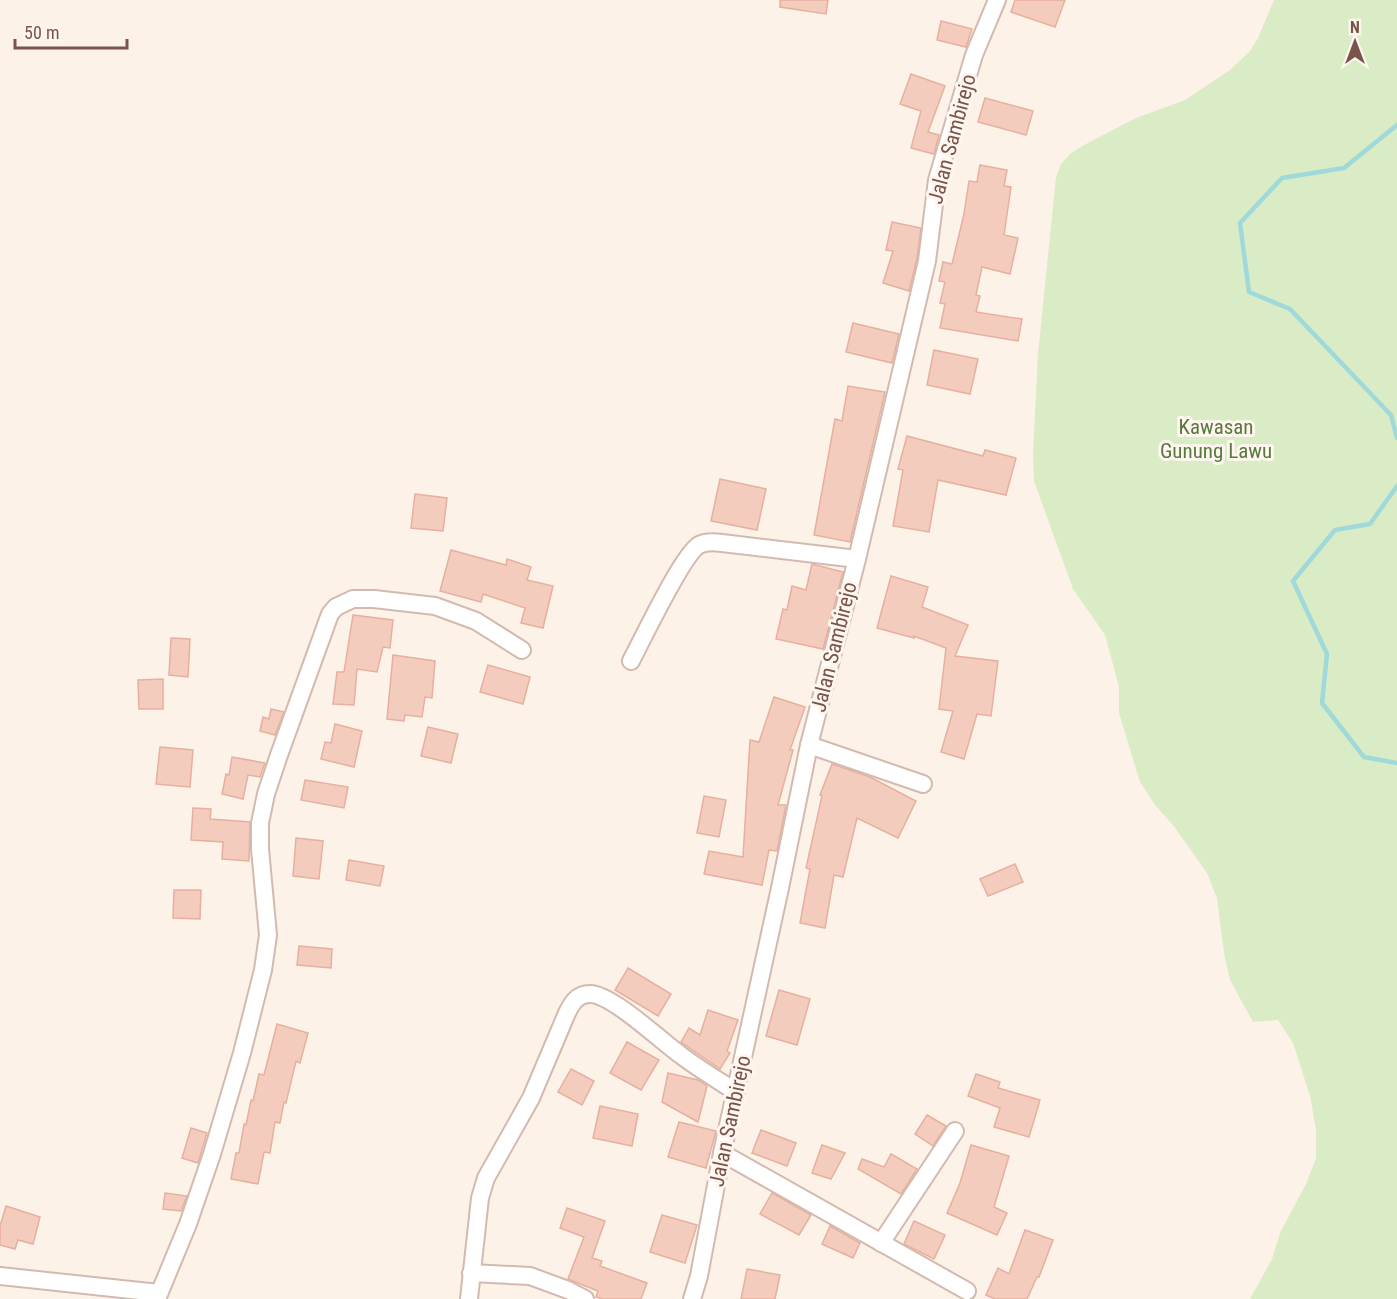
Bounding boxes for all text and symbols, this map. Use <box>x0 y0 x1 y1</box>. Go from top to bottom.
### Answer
scale bar <box>15 12 128 50</box>
north arrow <box>1325 12 1385 72</box>
text: N <box>1350 18 1360 37</box>
text: 50 m <box>24 22 59 43</box>
street label: Jalan Sambirejo <box>923 72 981 206</box>
park label: Kawasan Gunung Lawu <box>1160 415 1272 463</box>
street label: Jalan Sambirejo <box>806 579 862 715</box>
street label: Jalan Sambirejo <box>704 1053 756 1189</box>

